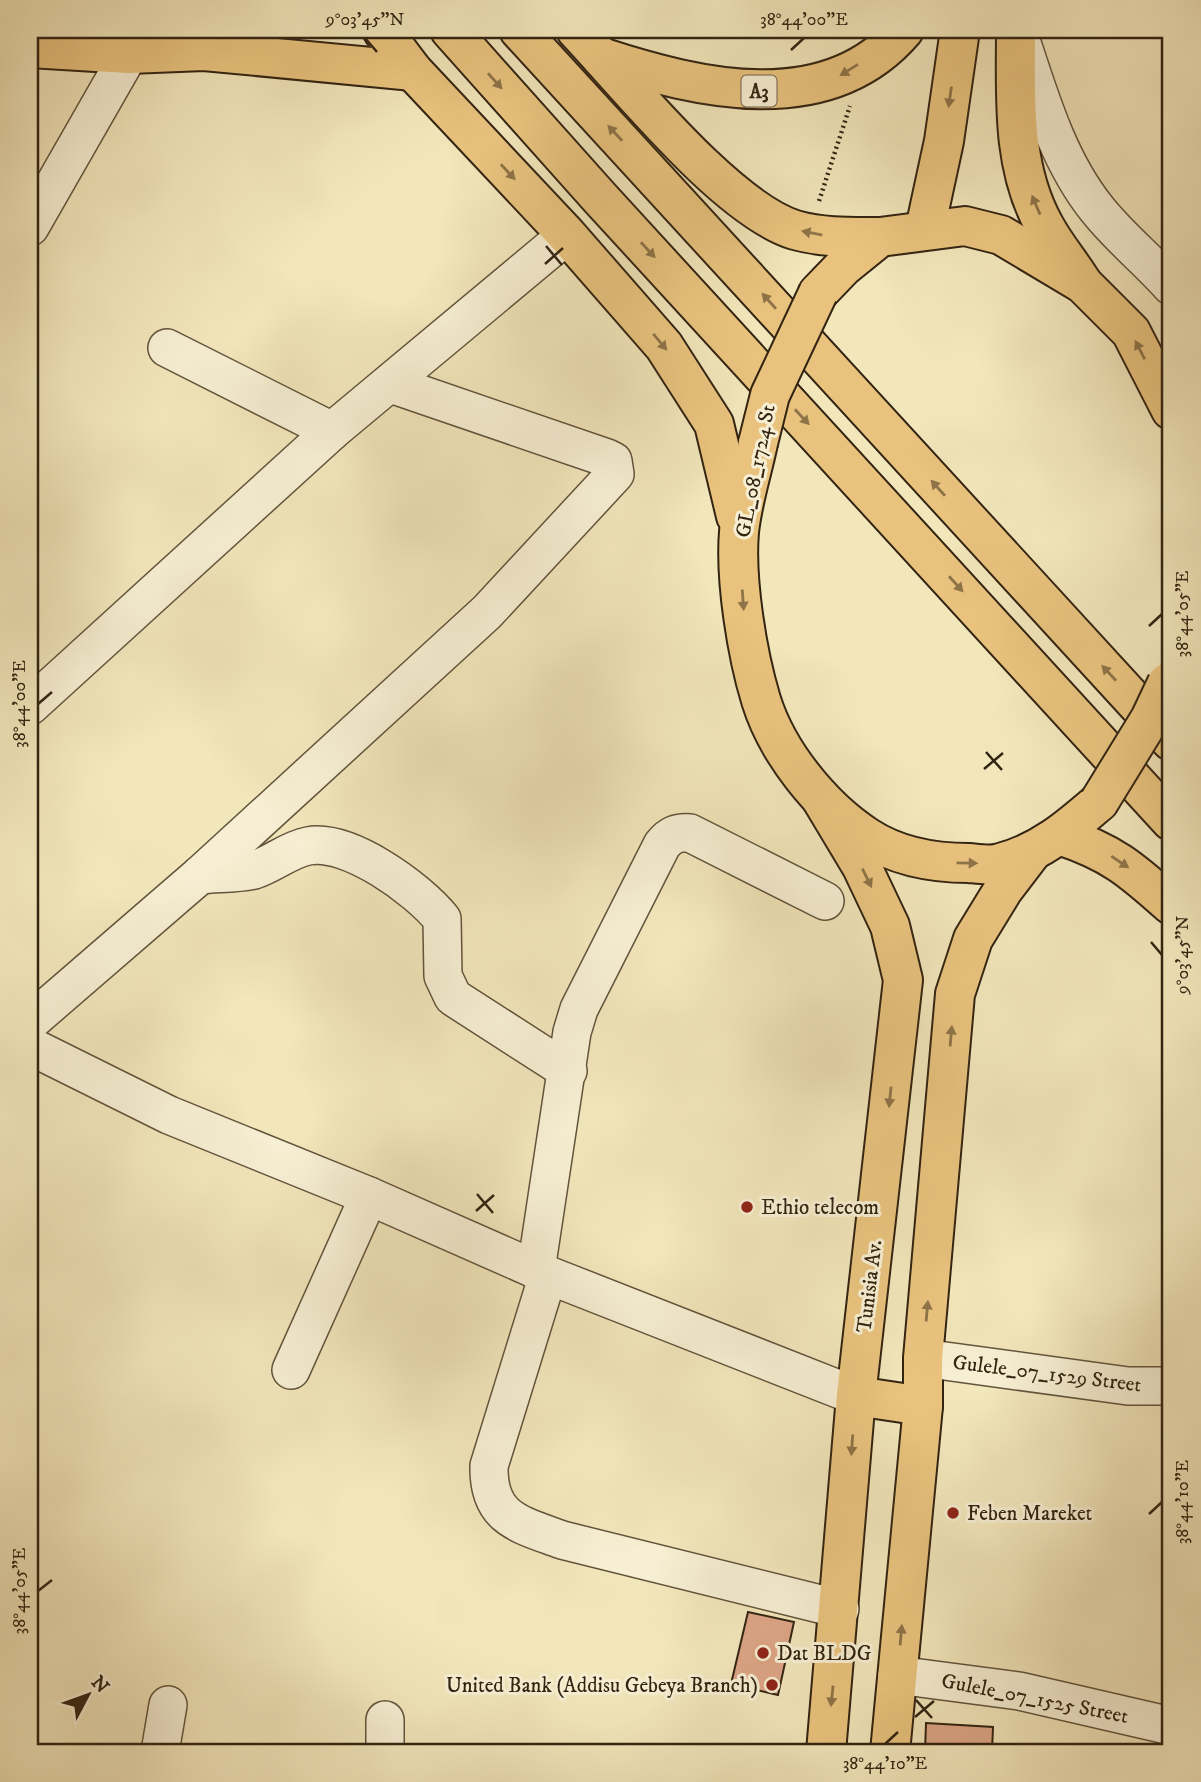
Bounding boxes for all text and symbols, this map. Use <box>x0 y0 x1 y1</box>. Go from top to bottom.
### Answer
text: 9°03'45"N <box>325 9 405 31</box>
text: 38°44'00"E <box>760 9 848 31</box>
one-way arrow <box>840 63 859 76</box>
one-way arrow <box>487 72 503 90</box>
road number: A3 <box>742 76 776 106</box>
one-way arrow <box>945 87 956 109</box>
one-way arrow <box>608 125 624 142</box>
one-way arrow <box>500 163 516 180</box>
one-way arrow <box>1030 194 1041 215</box>
one-way arrow <box>801 228 823 239</box>
one-way arrow <box>639 241 655 258</box>
one-way arrow <box>761 293 777 310</box>
one-way arrow <box>652 333 667 350</box>
one-way arrow <box>1135 340 1146 360</box>
street label: GL_08_1724 St <box>730 402 782 540</box>
one-way arrow <box>794 408 810 426</box>
one-way arrow <box>930 479 946 497</box>
text: 38°44'05"E <box>1172 570 1194 658</box>
one-way arrow <box>948 575 964 593</box>
one-way arrow <box>738 590 749 612</box>
text: 38°44'00"E <box>9 660 31 748</box>
one-way arrow <box>1101 665 1117 682</box>
one-way arrow <box>1111 855 1129 869</box>
one-way arrow <box>957 858 979 869</box>
one-way arrow <box>861 868 872 888</box>
text: 9°03'45"N <box>1172 915 1194 995</box>
one-way arrow <box>946 1025 957 1047</box>
one-way arrow <box>884 1087 895 1109</box>
place label: Ethio telecom <box>761 1195 879 1221</box>
marker: Ethio telecom <box>739 1199 755 1215</box>
street label: Tunisia Av. <box>851 1238 889 1334</box>
one-way arrow <box>922 1300 933 1322</box>
street label: Gulele_07_1529 Street <box>951 1350 1143 1398</box>
one-way arrow <box>846 1435 857 1457</box>
text: 38°44'10"E <box>1172 1459 1194 1544</box>
place label: Feben Mareket <box>967 1501 1093 1527</box>
marker: Feben Mareket <box>945 1505 961 1521</box>
text: 38°44'05"E <box>9 1547 31 1635</box>
one-way arrow <box>896 1624 907 1646</box>
place label: Dat BLDG <box>777 1641 872 1667</box>
marker: Dat BLDG <box>755 1645 771 1661</box>
north arrow <box>52 1660 122 1730</box>
street label: Gulele_07_1525 Street <box>939 1668 1131 1730</box>
text: N <box>86 1671 114 1699</box>
place label: United Bank (Addisu Gebeya Branch) <box>446 1673 758 1699</box>
marker: United Bank (Addisu Gebeya Branch) <box>764 1677 780 1693</box>
one-way arrow <box>826 1686 837 1708</box>
text: 38°44'10"E <box>843 1753 928 1775</box>

